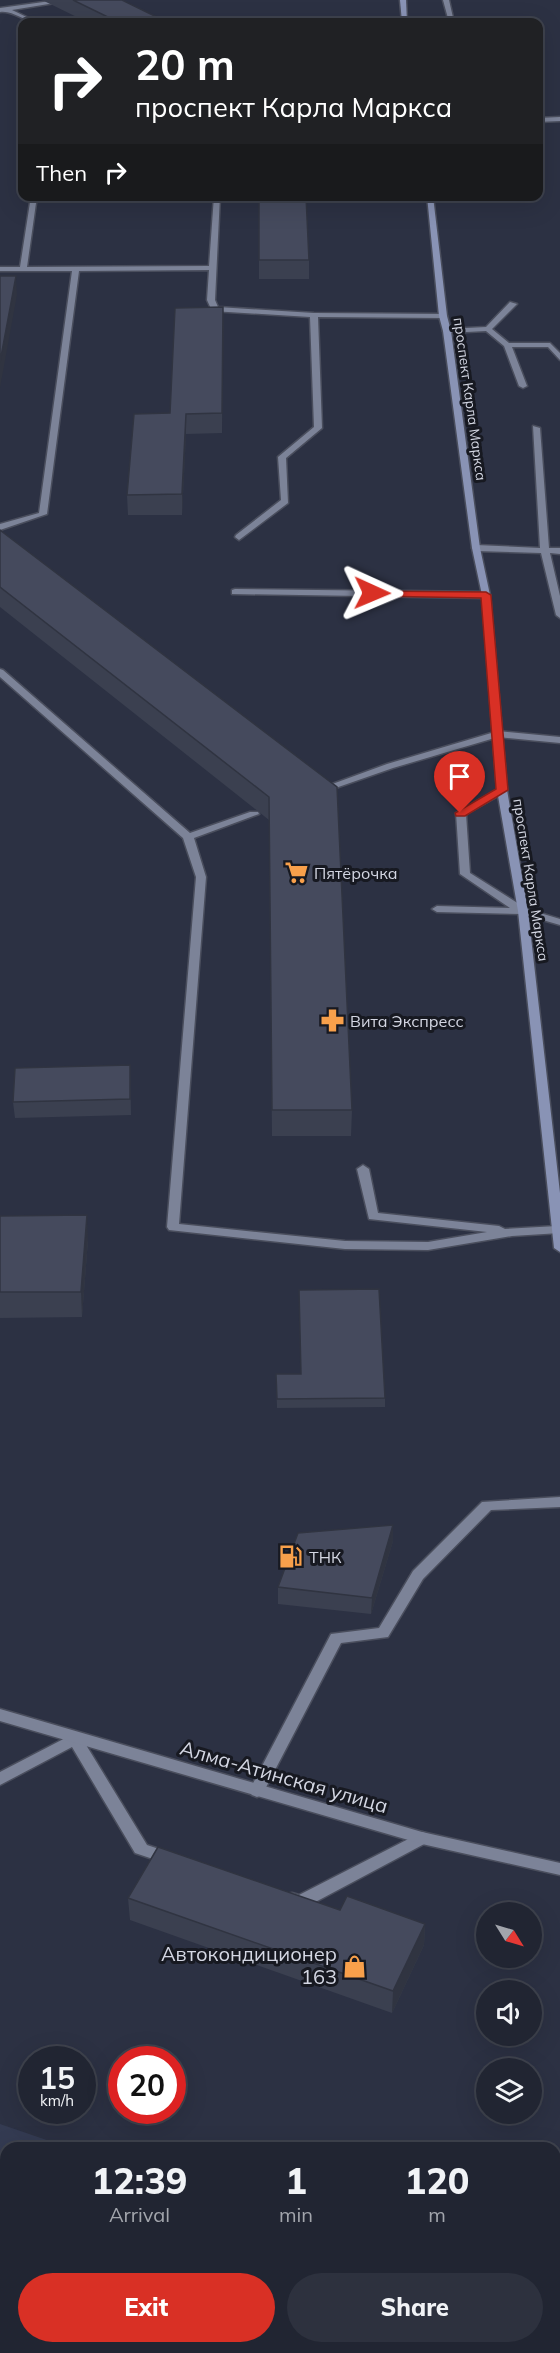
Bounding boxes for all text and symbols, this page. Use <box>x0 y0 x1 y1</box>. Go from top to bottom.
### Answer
text: 20 m <box>135 38 235 91</box>
icon: right <box>36 42 114 120</box>
text: проспект Карла Маркса <box>135 90 452 124</box>
icon: right <box>99 156 132 189</box>
text: Then <box>36 159 87 187</box>
street label: проспект Карла Маркса <box>450 316 490 482</box>
position arrow <box>340 561 404 625</box>
pin <box>434 751 485 813</box>
icon: arrive <box>443 760 476 793</box>
street label: проспект Карла Маркса <box>509 797 553 963</box>
supermarket icon: Пятёрочка <box>283 860 309 886</box>
place label: Пятёрочка <box>314 863 398 883</box>
pharmacy icon: Вита Экспресс <box>319 1008 345 1034</box>
place label: Вита Экспресс <box>350 1011 464 1031</box>
fuel station icon: ТНК <box>278 1544 304 1570</box>
place label: ТНК <box>309 1547 342 1567</box>
street label: Алма-Атинская улица <box>177 1735 391 1818</box>
north arrow <box>476 1902 542 1968</box>
map controls <box>476 1902 542 2124</box>
place label: Автокондиционер 163 <box>161 1941 337 1989</box>
shop icon: Автокондиционер 163 <box>342 1953 368 1979</box>
button: sound <box>476 1980 542 2046</box>
speed limit sign: 20 <box>108 2046 186 2124</box>
button: layers <box>476 2058 542 2124</box>
text: 15 <box>39 2059 75 2097</box>
text: km/h <box>40 2091 74 2110</box>
text: 12:39 <box>92 2158 187 2203</box>
text: 1 <box>285 2158 307 2203</box>
text: 120 <box>405 2158 469 2203</box>
text: Arrival <box>109 2202 170 2227</box>
text: min <box>279 2202 313 2227</box>
text: m <box>428 2202 446 2227</box>
button: Exit <box>18 2273 275 2342</box>
button: Share <box>287 2273 543 2342</box>

